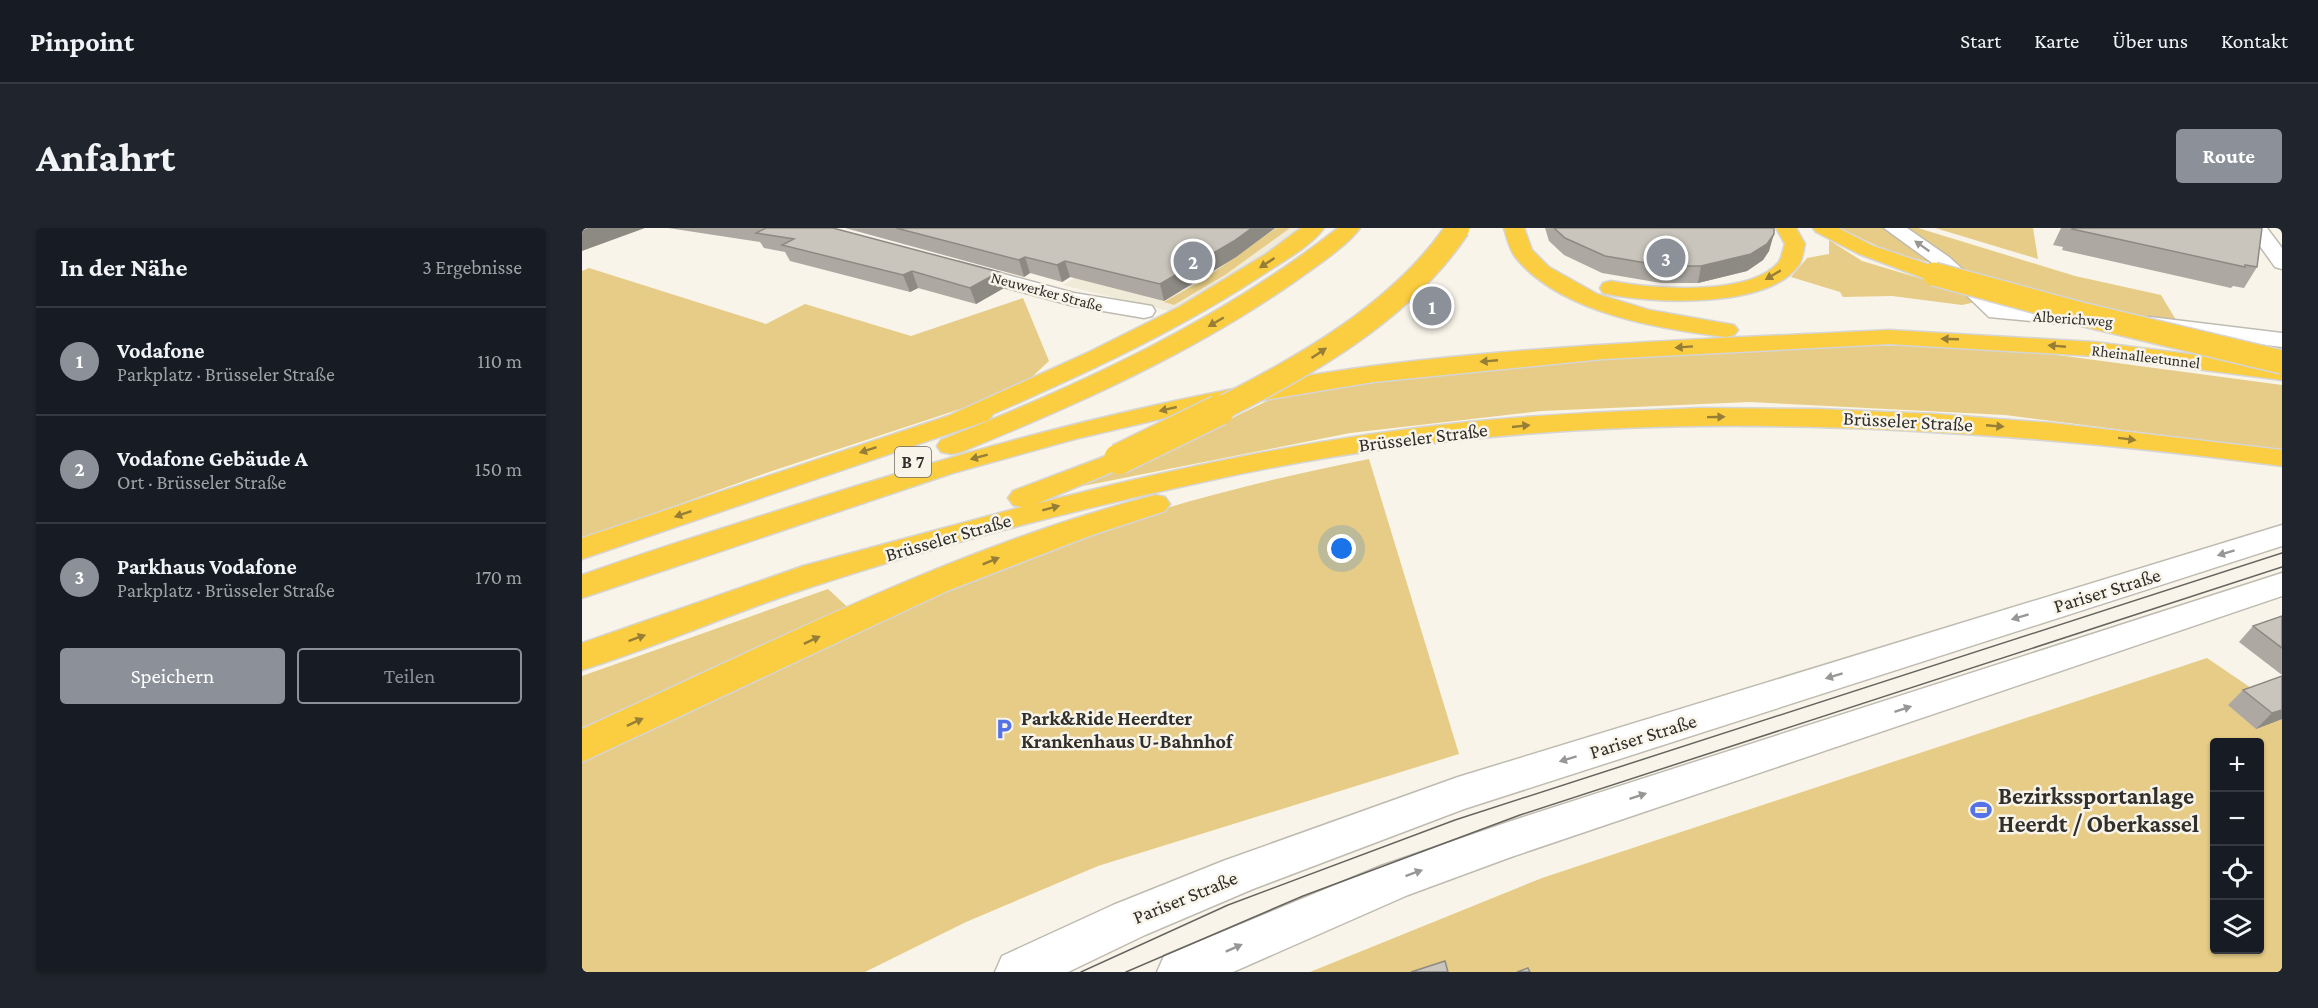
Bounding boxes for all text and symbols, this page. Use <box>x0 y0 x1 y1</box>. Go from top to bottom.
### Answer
text: Pinpoint <box>30 26 134 57</box>
text: Start <box>1960 29 2001 53</box>
text: Karte <box>2034 29 2079 53</box>
text: Über uns <box>2112 29 2188 53</box>
text: Kontakt <box>2221 29 2288 53</box>
button: Route <box>2176 129 2282 183</box>
text: Anfahrt <box>36 133 175 180</box>
pin: 3 <box>1646 236 1686 280</box>
pin: 2 <box>1174 238 1212 284</box>
one-way arrow <box>1914 240 1930 252</box>
text: In der Nähe <box>60 253 188 282</box>
text: 3 Ergebnisse <box>422 256 522 278</box>
one-way arrow <box>1259 257 1275 268</box>
street label: Neuwerker Straße <box>989 268 1105 315</box>
one-way arrow <box>1765 269 1781 280</box>
pin: 1 <box>1412 284 1452 328</box>
street label: Alberichweg <box>2032 307 2114 331</box>
one-way arrow <box>1207 317 1224 327</box>
one-way arrow <box>1941 335 1960 344</box>
text: Vodafone <box>117 338 205 363</box>
one-way arrow <box>2048 341 2067 351</box>
street label: Rheinalleetunnel <box>2091 341 2201 372</box>
one-way arrow <box>1674 342 1693 351</box>
one-way arrow <box>1310 348 1327 359</box>
text: 1 <box>76 350 83 372</box>
text: 110 m <box>478 350 522 372</box>
one-way arrow <box>1480 357 1499 366</box>
text: Parkplatz · Brüsseler Straße <box>117 363 335 385</box>
one-way arrow <box>1158 405 1177 415</box>
street label: Brüsseler Straße <box>1843 407 1974 435</box>
one-way arrow <box>1706 412 1725 422</box>
street label: Brüsseler Straße <box>1357 418 1489 456</box>
one-way arrow <box>1512 421 1531 431</box>
one-way arrow <box>1985 421 2004 431</box>
one-way arrow <box>2117 434 2136 444</box>
text: Vodafone Gebäude A <box>117 446 308 471</box>
one-way arrow <box>859 446 877 456</box>
road number: B 7 <box>895 447 931 477</box>
one-way arrow <box>970 453 988 463</box>
text: 2 <box>74 458 85 480</box>
text: 150 m <box>475 458 522 480</box>
text: Ort · Brüsseler Straße <box>117 471 286 493</box>
one-way arrow <box>1042 503 1061 513</box>
street label: Brüsseler Straße <box>883 508 1014 565</box>
one-way arrow <box>674 509 692 519</box>
your location <box>1327 534 1356 563</box>
one-way arrow <box>2217 549 2235 558</box>
text: Parkhaus Vodafone <box>117 554 297 579</box>
one-way arrow <box>982 556 1000 566</box>
street label: Pariser Straße <box>2051 563 2163 617</box>
text: 3 <box>75 566 84 588</box>
text: 170 m <box>475 566 522 588</box>
text: Parkplatz · Brüsseler Straße <box>117 579 335 601</box>
one-way arrow <box>2011 613 2029 623</box>
one-way arrow <box>628 632 646 642</box>
one-way arrow <box>804 635 821 644</box>
button: Speichern <box>60 648 285 704</box>
button: Teilen <box>297 648 522 704</box>
one-way arrow <box>1825 672 1843 681</box>
one-way arrow <box>1894 703 1912 713</box>
place label: Park&Ride Heerdter Krankenhaus U-Bahnhof <box>1021 707 1234 752</box>
street label: Pariser Straße <box>1587 709 1699 763</box>
one-way arrow <box>627 717 644 726</box>
parking icon: Park&Ride Heerdter Krankenhaus U-Bahnhof <box>992 717 1016 741</box>
map controls <box>2210 738 2264 954</box>
button: + <box>2210 738 2264 792</box>
one-way arrow <box>1559 755 1577 765</box>
place label: Bezirkssportanlage Heerdt / Oberkassel <box>1998 782 2199 837</box>
one-way arrow <box>1629 791 1647 801</box>
button: − <box>2210 792 2264 846</box>
sports icon: Bezirkssportanlage Heerdt / Oberkassel <box>1969 798 1993 822</box>
button: locate <box>2210 846 2264 900</box>
street label: Pariser Straße <box>1130 866 1241 928</box>
one-way arrow <box>1405 868 1423 878</box>
button: layers <box>2210 900 2264 954</box>
one-way arrow <box>1225 944 1242 953</box>

